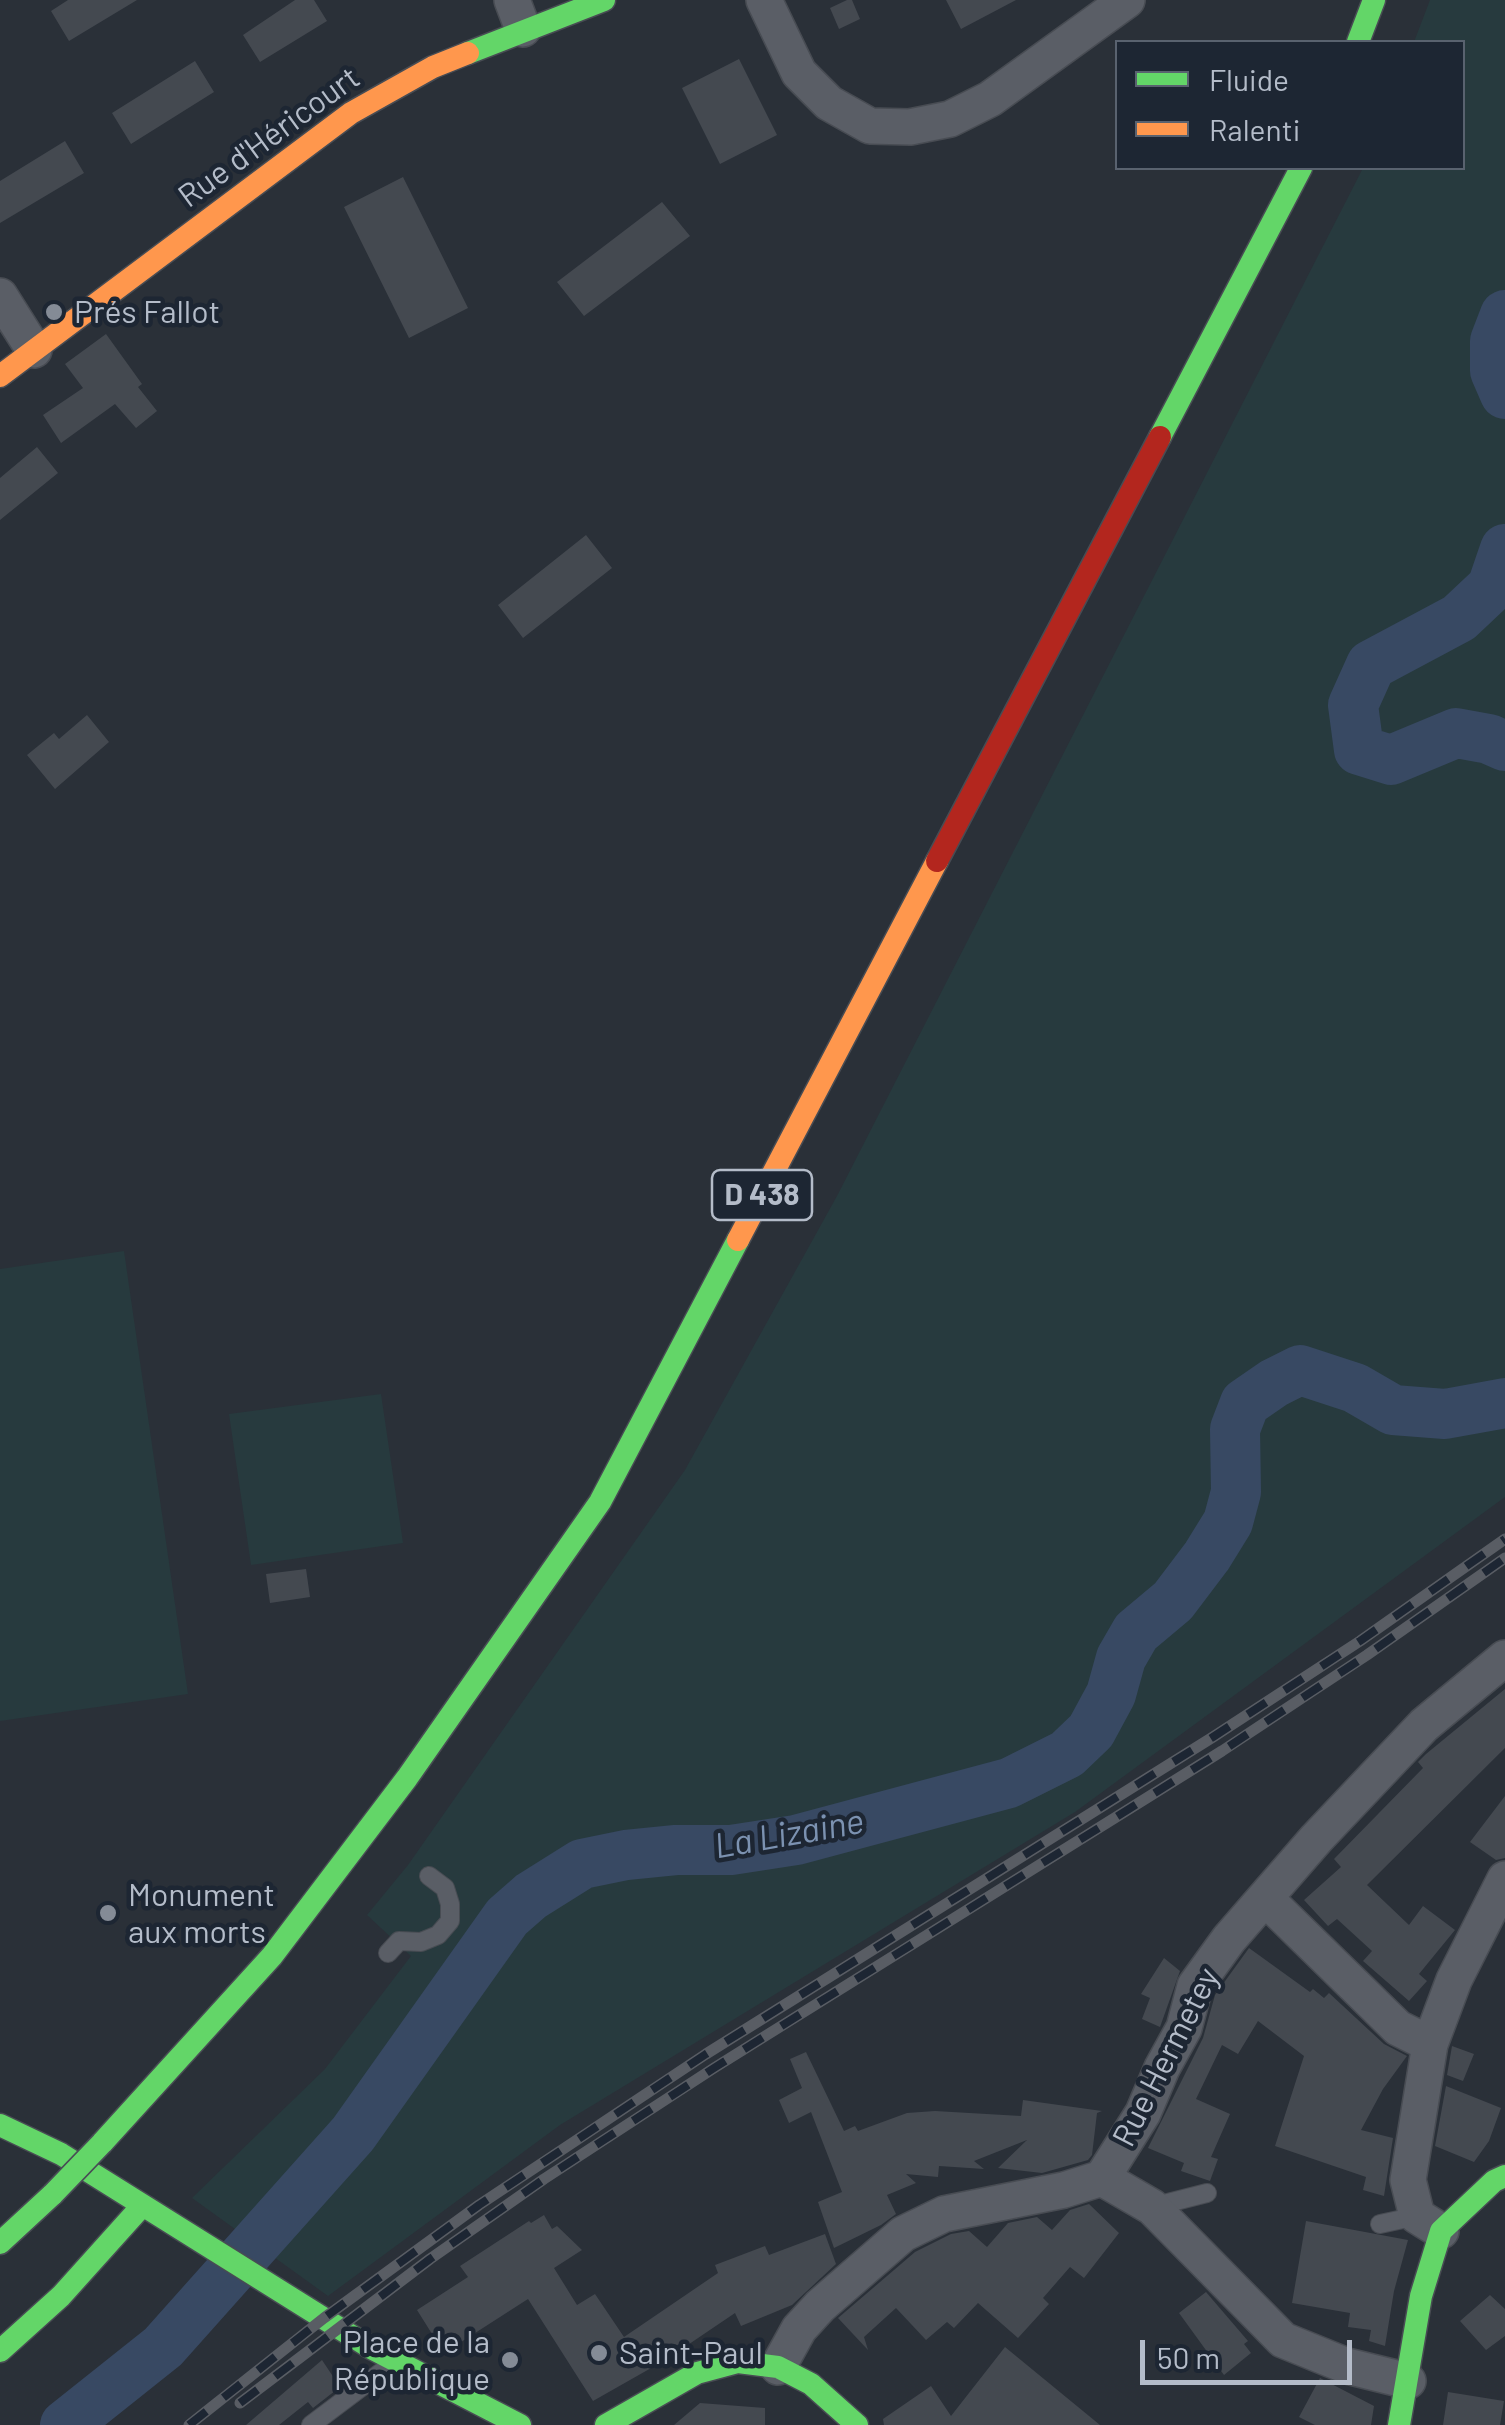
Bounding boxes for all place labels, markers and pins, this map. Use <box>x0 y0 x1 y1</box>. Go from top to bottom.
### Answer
place label: Prés Fallot <box>74 293 220 331</box>
marker: Prés Fallot <box>43 301 65 323</box>
place label: Monument aux morts <box>128 1876 275 1951</box>
marker: Monument aux morts <box>97 1902 119 1924</box>
place label: Place de la République <box>334 2323 490 2398</box>
place label: Saint-Paul <box>619 2334 763 2372</box>
marker: Saint-Paul <box>588 2342 610 2364</box>
marker: Place de la République <box>499 2349 521 2371</box>

